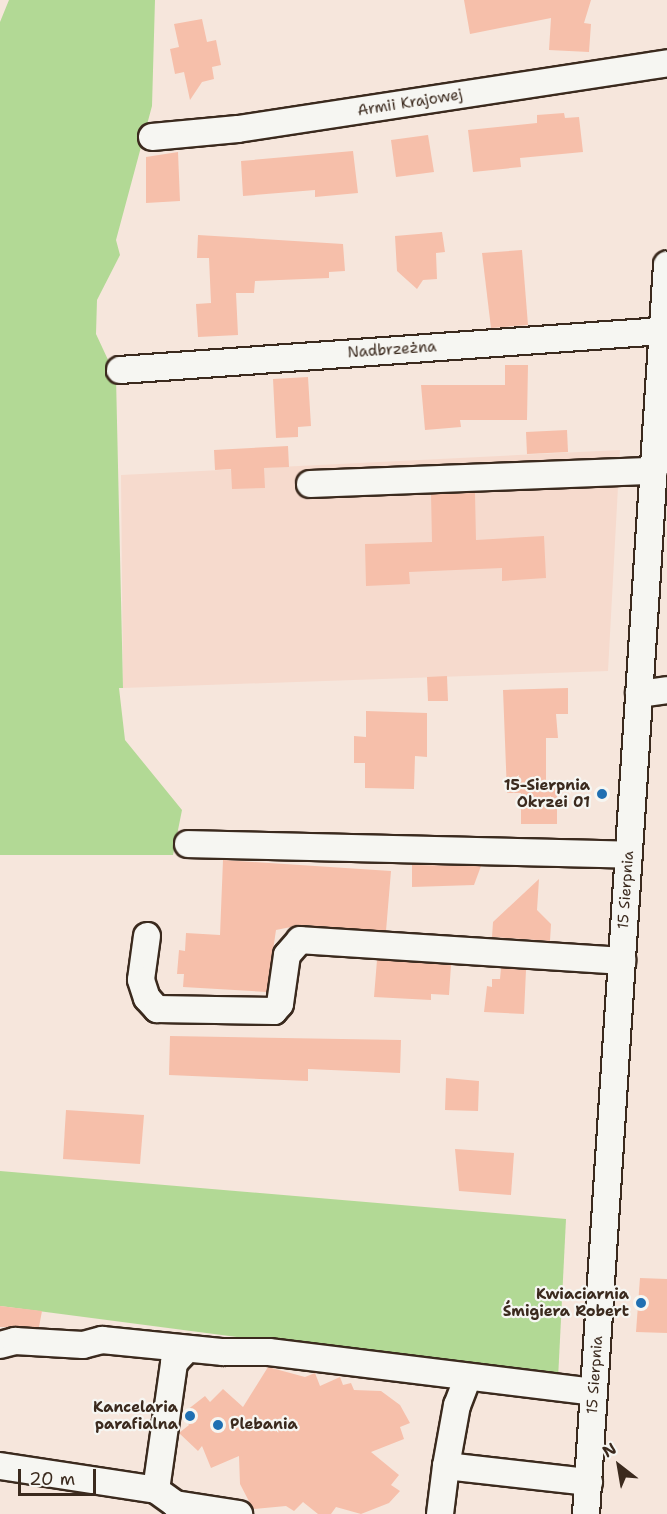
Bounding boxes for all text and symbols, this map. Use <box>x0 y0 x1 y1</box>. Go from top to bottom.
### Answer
street label: Armii Krajowej <box>356 86 464 120</box>
street label: Nadbrzeżna <box>347 338 437 362</box>
place label: 15-Sierpnia Okrzei 01 <box>504 776 590 811</box>
marker: 15-Sierpnia Okrzei 01 <box>595 787 609 801</box>
street label: 15 Sierpnia <box>614 850 638 930</box>
place label: Kwiaciarnia Śmigiera Robert <box>503 1285 629 1320</box>
marker: Kwiaciarnia Śmigiera Robert <box>634 1296 648 1310</box>
street label: 15 Sierpnia <box>583 1335 607 1415</box>
place label: Kancelaria parafialna <box>93 1398 178 1433</box>
marker: Kancelaria parafialna <box>183 1409 197 1423</box>
place label: Plebania <box>230 1416 298 1434</box>
marker: Plebania <box>211 1418 225 1432</box>
north arrow <box>589 1436 649 1496</box>
text: N <box>599 1438 620 1462</box>
scale bar <box>21 1457 99 1495</box>
text: 20 m <box>29 1467 75 1491</box>

